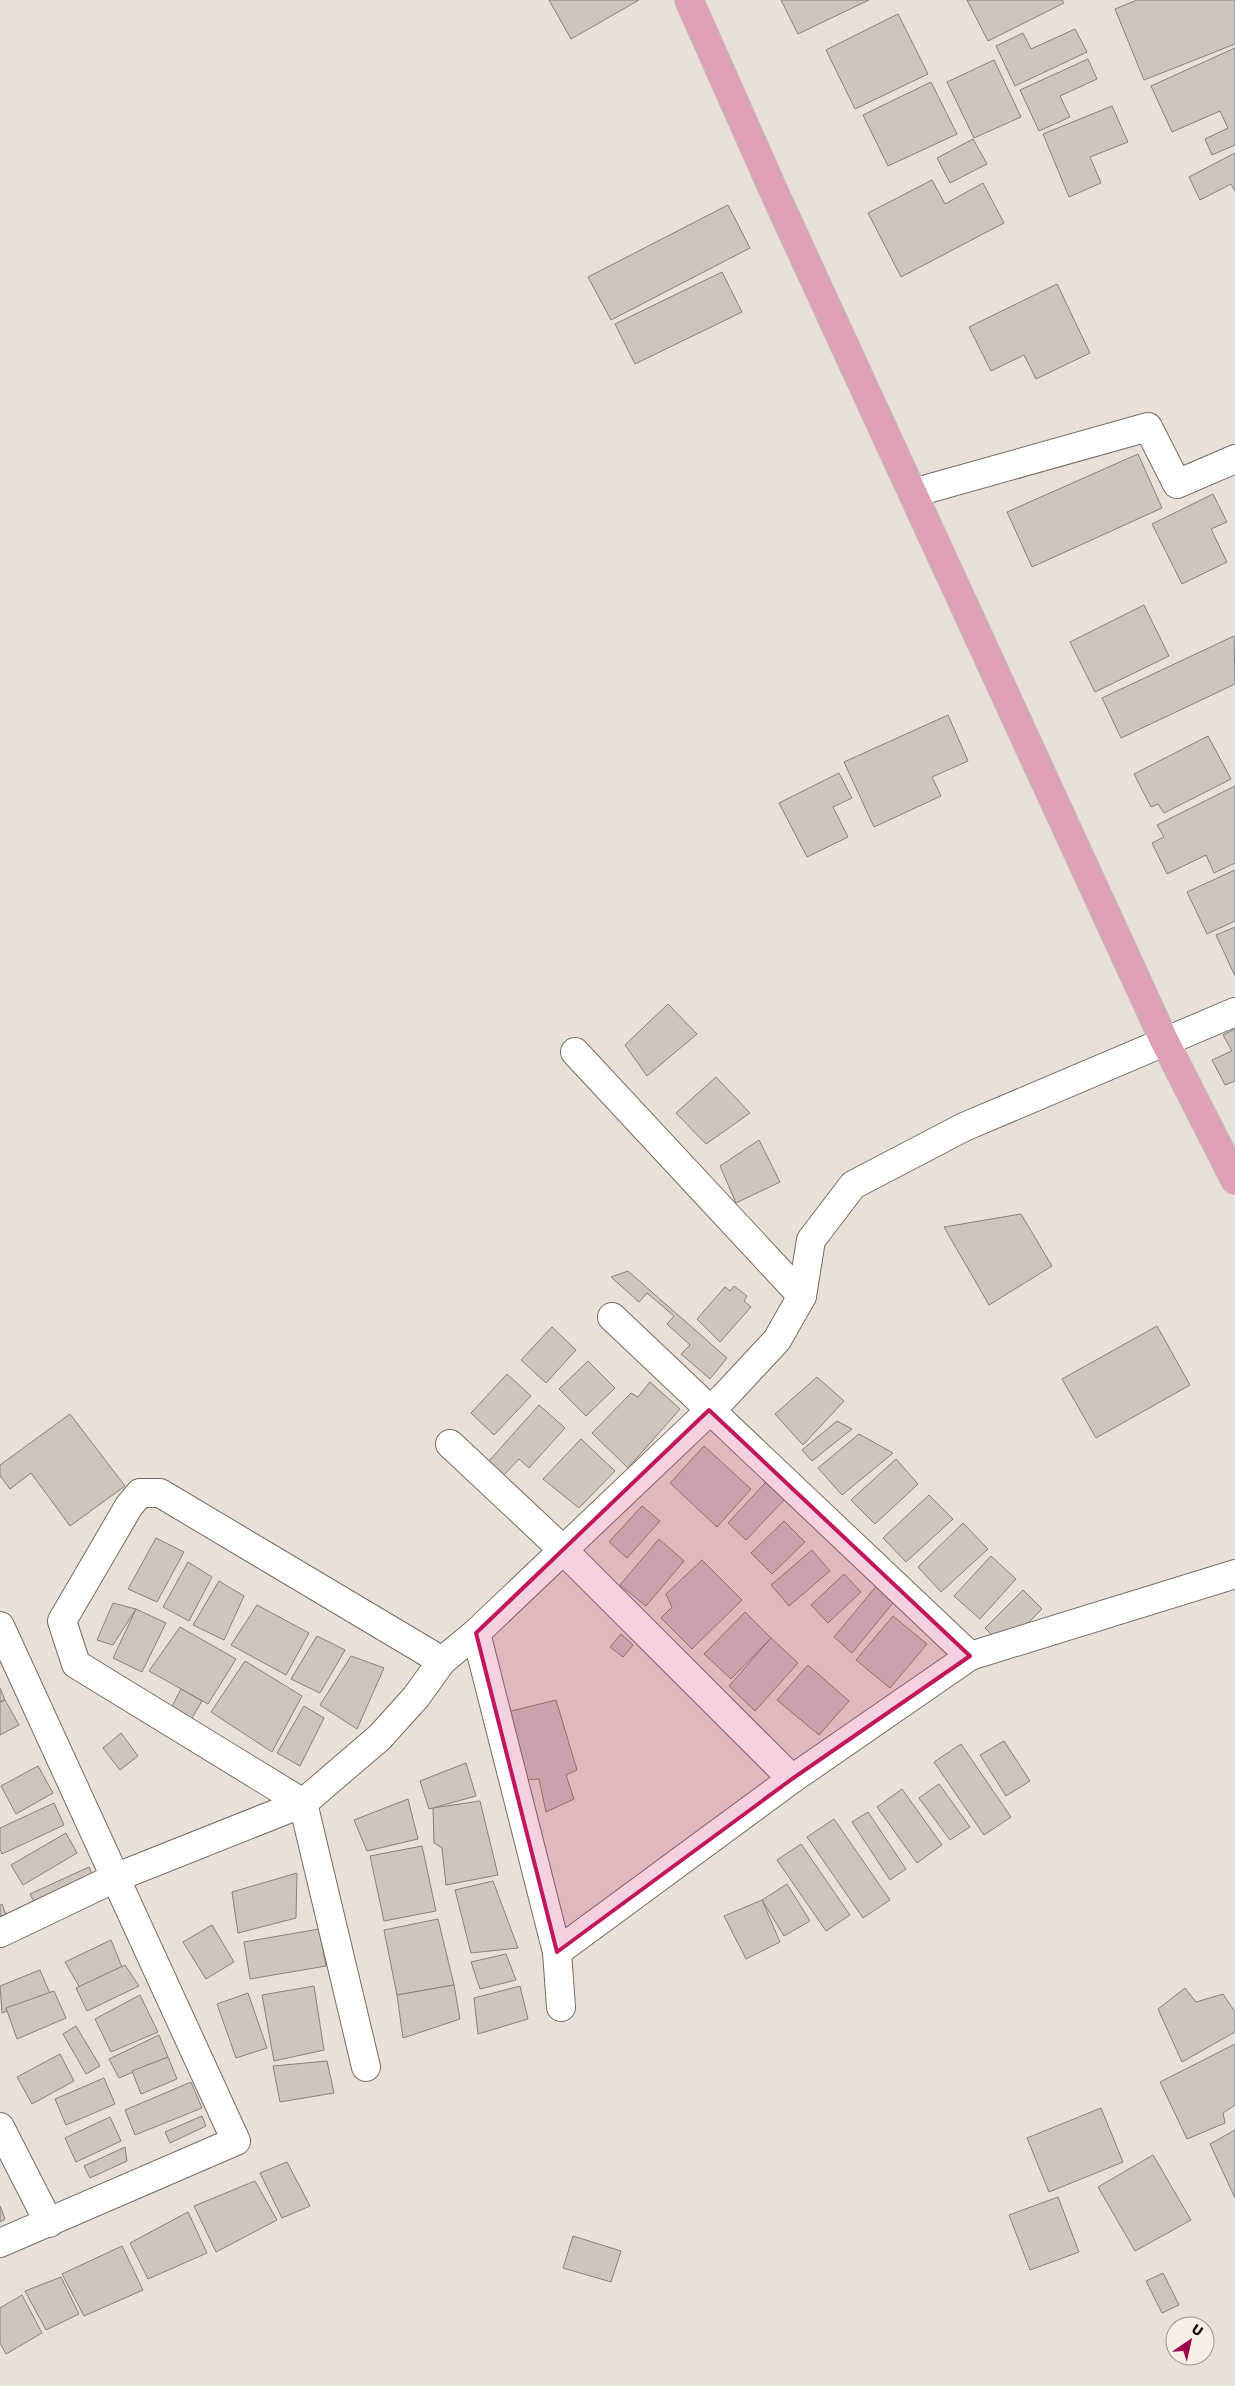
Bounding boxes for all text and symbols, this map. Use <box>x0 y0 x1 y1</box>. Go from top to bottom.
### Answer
north arrow <box>1165 2316 1215 2366</box>
text: U <box>1188 2319 1207 2341</box>

